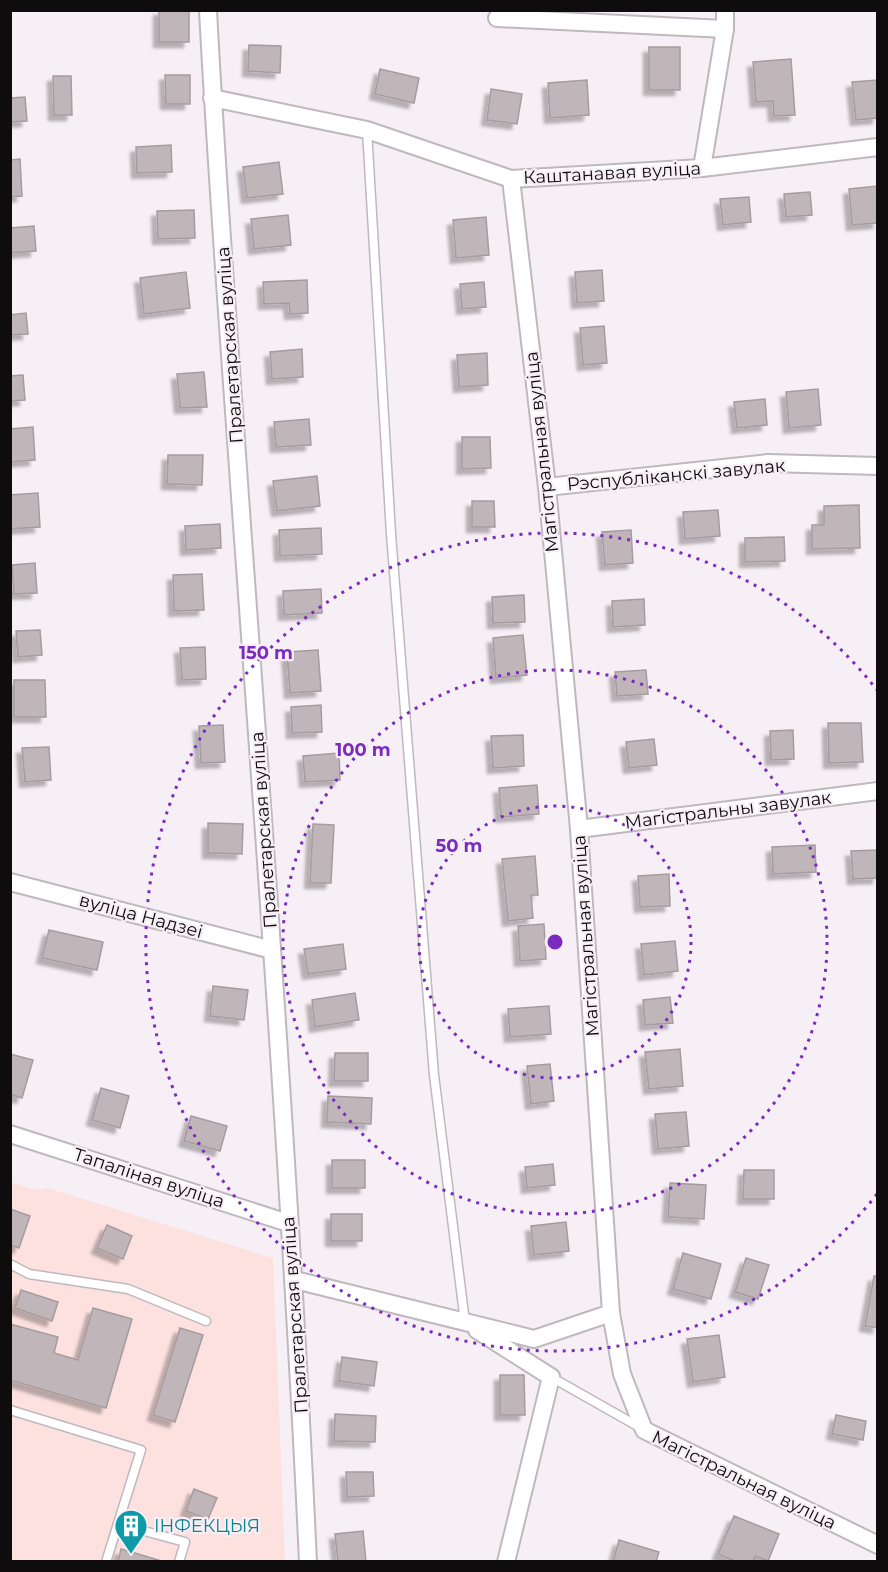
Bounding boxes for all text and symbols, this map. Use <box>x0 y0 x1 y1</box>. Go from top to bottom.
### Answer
street label: Каштанавая вуліца <box>523 157 701 189</box>
street label: Пралетарская вуліца <box>212 246 248 444</box>
street label: Магістральная вуліца <box>521 350 563 554</box>
street label: Рэспубліканскі завулак <box>566 454 787 496</box>
text: 150 m <box>239 642 293 664</box>
street label: Пралетарская вуліца <box>246 731 282 929</box>
text: 100 m <box>335 739 391 761</box>
street label: Магістральны завулак <box>623 786 833 834</box>
street label: Магістральная вуліца <box>568 834 604 1038</box>
text: 50 m <box>436 835 482 857</box>
street label: вуліца Надзеі <box>77 889 205 943</box>
centre of rings <box>545 932 565 952</box>
street label: Тапаліная вуліца <box>71 1143 227 1213</box>
street label: Пралетарская вуліца <box>277 1216 313 1414</box>
street label: Магістральная вуліца <box>648 1426 840 1534</box>
building icon: ІНФЕКЦЫЯ <box>113 1508 149 1555</box>
place label: ІНФЕКЦЫЯ <box>154 1515 260 1537</box>

